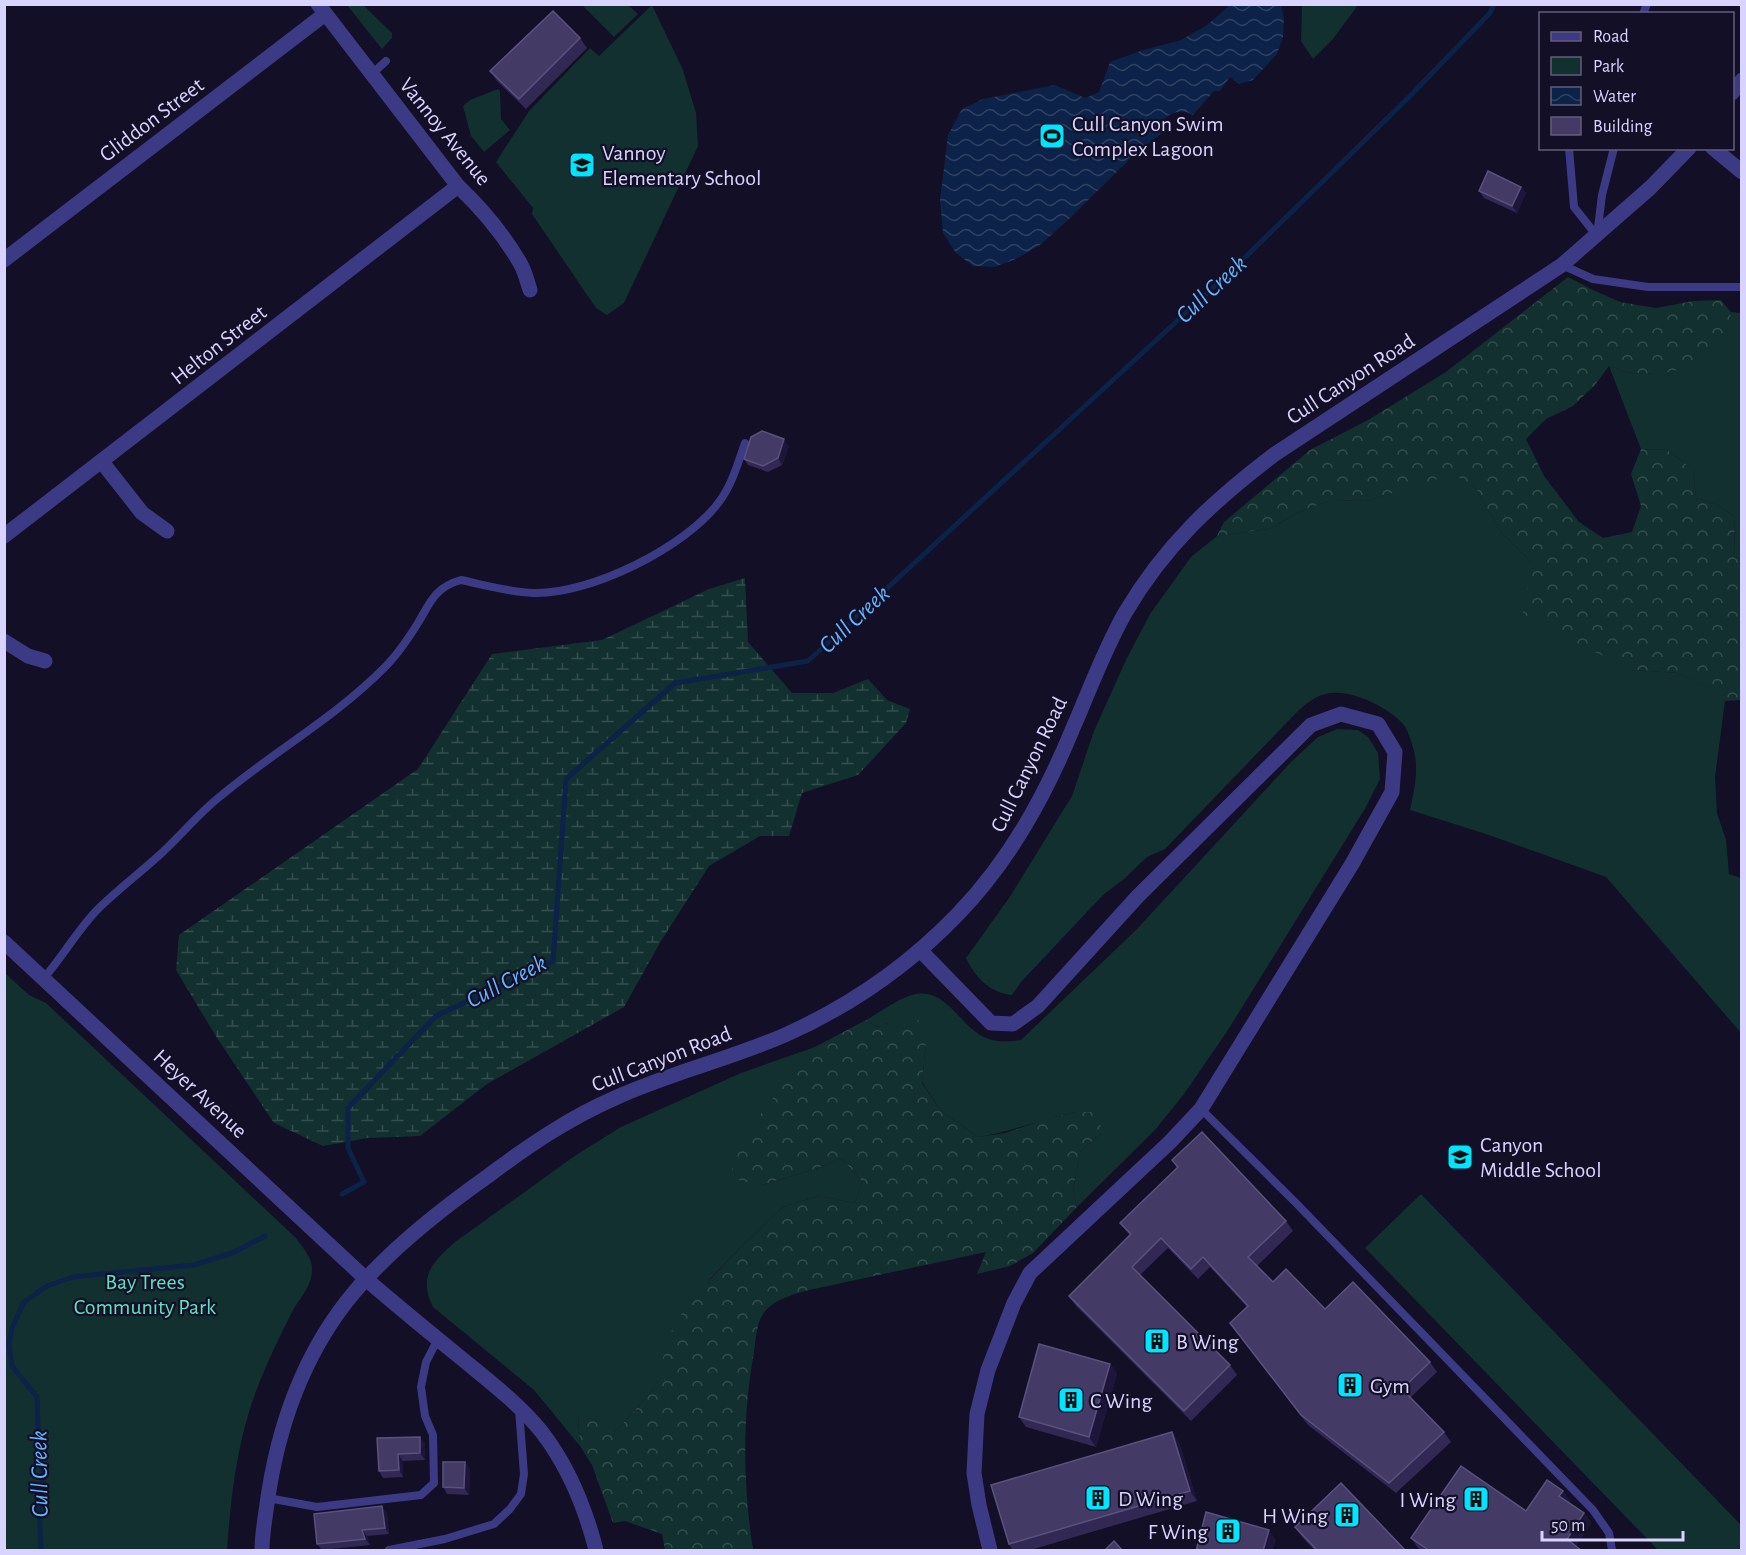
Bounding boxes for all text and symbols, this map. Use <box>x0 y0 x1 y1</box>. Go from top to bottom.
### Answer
legend <box>1539 12 1734 150</box>
text: Road <box>1593 28 1629 46</box>
text: Park <box>1593 58 1625 76</box>
street label: Gliddon Street <box>96 74 208 166</box>
street label: Vannoy Avenue <box>395 74 495 190</box>
text: Water <box>1593 88 1636 106</box>
place label: Cull Canyon Swim Complex Lagoon <box>1072 113 1224 160</box>
text: Building <box>1593 118 1653 136</box>
sports icon: Cull Canyon Swim Complex Lagoon <box>1037 121 1067 151</box>
place label: Vannoy Elementary School <box>602 142 762 189</box>
school or university icon: Vannoy Elementary School <box>567 150 597 180</box>
water label: Cull Creek <box>1172 251 1252 328</box>
street label: Helton Street <box>167 301 270 389</box>
street label: Cull Canyon Road <box>1283 329 1418 428</box>
water label: Cull Creek <box>815 581 895 658</box>
street label: Cull Canyon Road <box>987 693 1071 836</box>
water label: Cull Creek <box>462 951 550 1013</box>
street label: Cull Canyon Road <box>589 1022 734 1096</box>
street label: Heyer Avenue <box>149 1045 251 1142</box>
place label: Canyon Middle School <box>1480 1134 1602 1181</box>
school or university icon: Canyon Middle School <box>1445 1142 1475 1172</box>
park label: Bay Trees Community Park <box>74 1271 216 1318</box>
building icon: B Wing <box>1142 1326 1172 1356</box>
place label: B Wing <box>1176 1331 1239 1353</box>
building icon: Gym <box>1335 1370 1365 1400</box>
place label: Gym <box>1370 1375 1410 1397</box>
building icon: C Wing <box>1056 1385 1086 1415</box>
place label: C Wing <box>1090 1390 1152 1412</box>
water label: Cull Creek <box>27 1430 53 1518</box>
building icon: D Wing <box>1083 1483 1113 1513</box>
building icon: I Wing <box>1461 1484 1491 1514</box>
place label: D Wing <box>1118 1488 1183 1510</box>
place label: I Wing <box>1399 1489 1456 1511</box>
building icon: H Wing <box>1332 1500 1362 1530</box>
scale bar <box>1542 1504 1683 1542</box>
place label: H Wing <box>1262 1505 1328 1527</box>
building icon: F Wing <box>1213 1516 1243 1546</box>
text: 50 m <box>1551 1517 1585 1535</box>
place label: F Wing <box>1148 1521 1208 1543</box>

